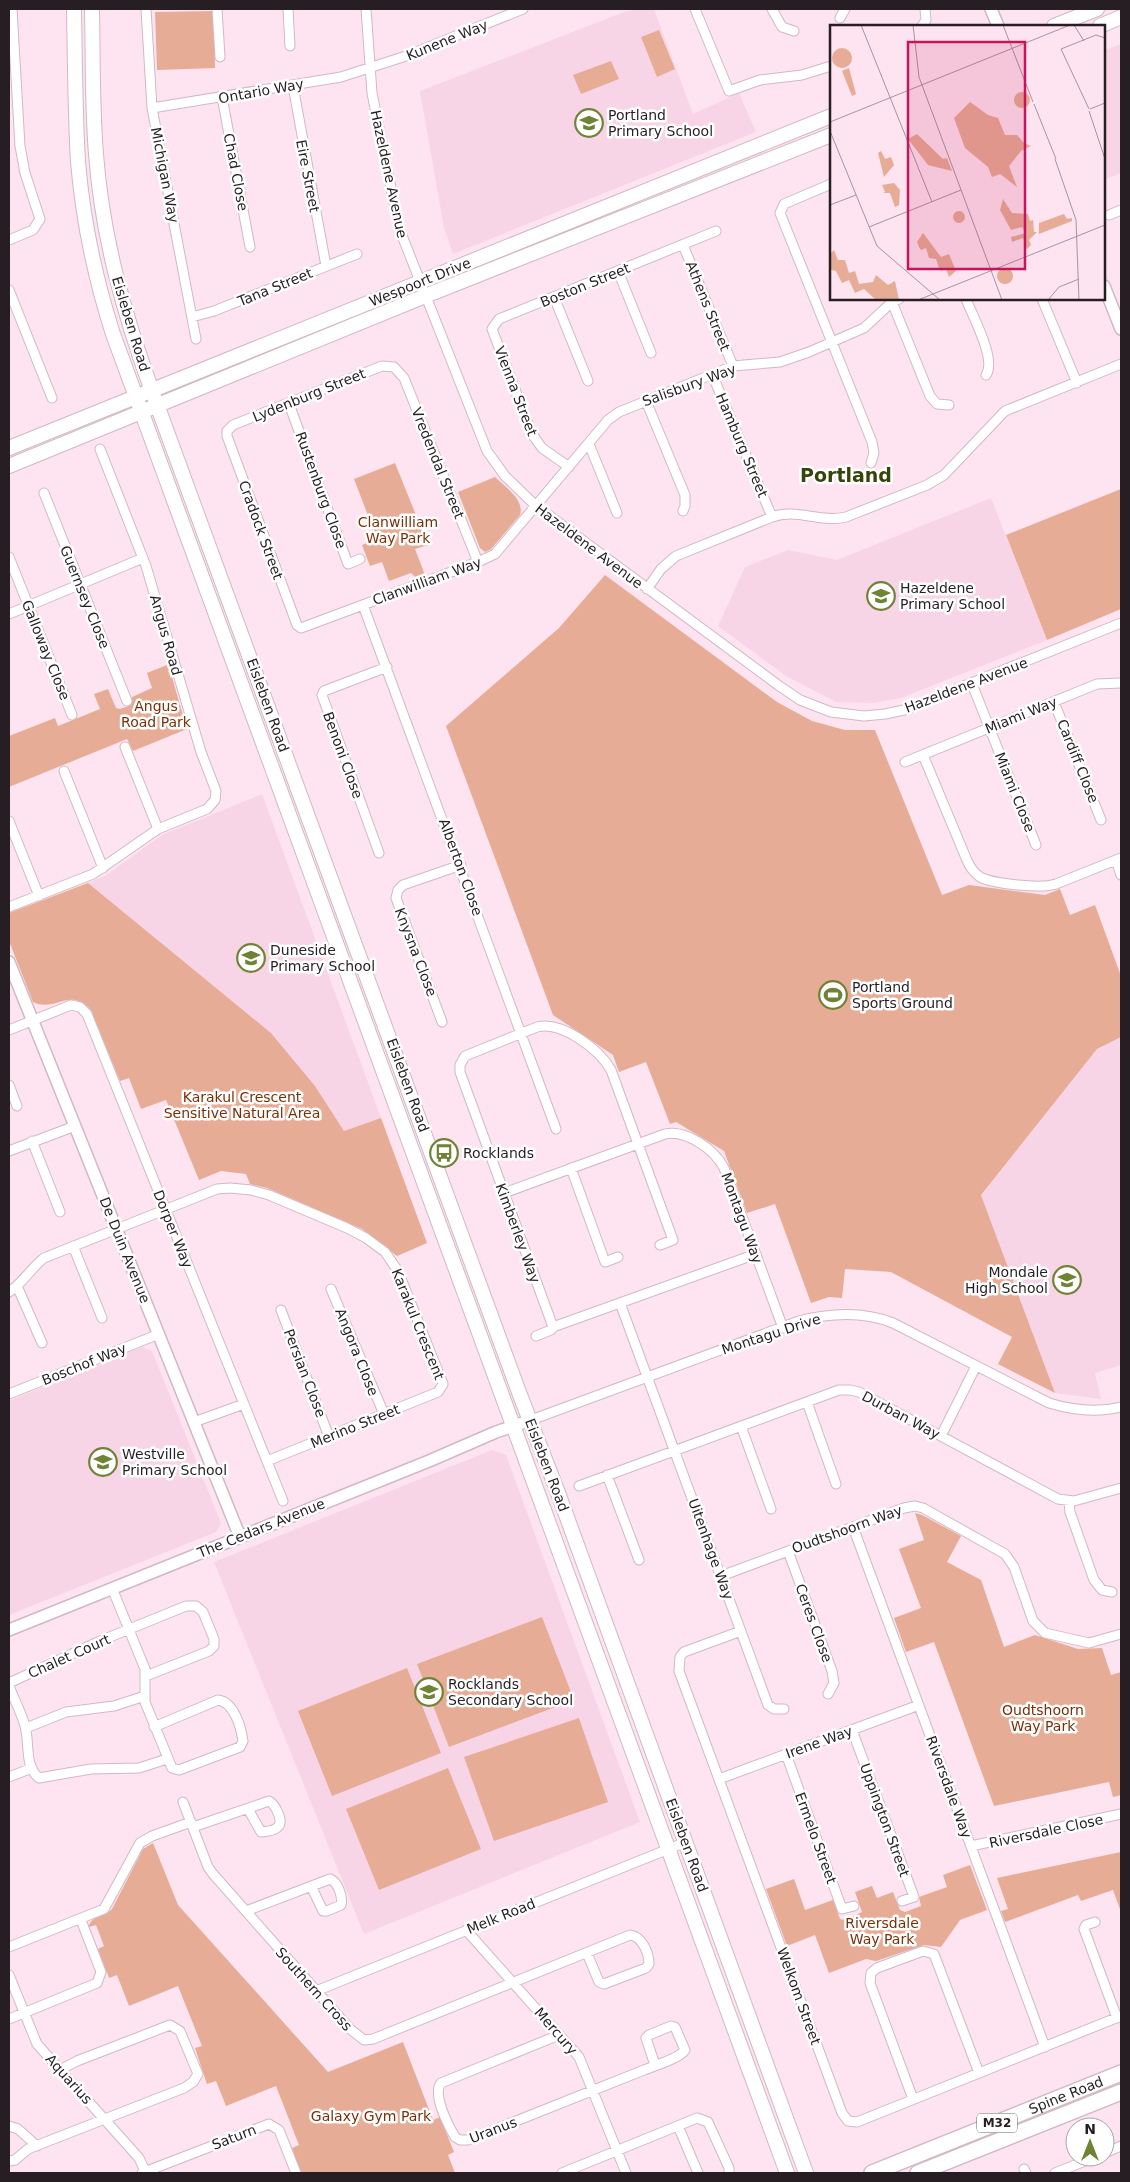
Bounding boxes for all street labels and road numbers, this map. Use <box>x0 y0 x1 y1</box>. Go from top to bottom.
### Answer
street label: Kunene Way <box>404 16 490 64</box>
street label: Ontario Way <box>217 76 305 106</box>
street label: Hazeldene Avenue <box>368 109 410 239</box>
street label: Michigan Way <box>148 126 182 224</box>
street label: Chad Close <box>221 132 251 212</box>
street label: Eire Street <box>293 138 323 214</box>
street label: Wespoort Drive <box>367 254 473 310</box>
street label: Athens Street <box>683 259 733 354</box>
street label: Boston Street <box>538 260 633 310</box>
street label: Tana Street <box>234 265 315 310</box>
street label: Eisleben Road <box>109 275 153 373</box>
street label: Vienna Street <box>491 344 541 439</box>
street label: Salisbury Way <box>640 361 738 409</box>
street label: Lydenburg Street <box>250 365 368 425</box>
street label: Hamburg Street <box>713 390 771 500</box>
street label: Vredendal Street <box>408 405 468 521</box>
street label: Rustenburg Close <box>292 429 350 551</box>
street label: Cradock Street <box>236 478 287 582</box>
street label: Hazeldene Avenue <box>532 500 646 592</box>
street label: Guernsey Close <box>57 543 113 651</box>
street label: Clanwilliam Way <box>370 554 484 608</box>
street label: Angus Road <box>147 593 185 677</box>
street label: Galloway Close <box>19 598 73 702</box>
street label: Hazeldene Avenue <box>902 654 1030 716</box>
street label: Eisleben Road <box>244 656 292 754</box>
street label: Miami Way <box>983 693 1059 737</box>
street label: Benoni Close <box>320 710 366 800</box>
street label: Cardiff Close <box>1054 717 1102 805</box>
street label: Miami Close <box>992 750 1038 834</box>
street label: Alberton Close <box>436 816 486 918</box>
street label: Knysna Close <box>392 905 440 999</box>
street label: Eisleben Road <box>384 1036 432 1134</box>
street label: Montagu Way <box>718 1170 766 1266</box>
street label: Kimberley Way <box>493 1181 543 1285</box>
street label: Dorper Way <box>150 1188 196 1270</box>
street label: De Duin Avenue <box>96 1195 154 1305</box>
street label: Karakul Crescent <box>388 1266 448 1382</box>
street label: Angora Close <box>332 1306 382 1398</box>
street label: Montagu Drive <box>719 1310 823 1358</box>
street label: Persian Close <box>281 1326 329 1420</box>
street label: Boschof Way <box>39 1340 129 1388</box>
street label: Durban Way <box>859 1388 943 1442</box>
street label: Merino Street <box>308 1401 402 1451</box>
street label: Eisleben Road <box>522 1416 572 1514</box>
street label: The Cedars Avenue <box>194 1495 327 1561</box>
street label: Uitenhage Way <box>685 1496 737 1602</box>
street label: Oudtshoorn Way <box>790 1502 904 1556</box>
street label: Ceres Close <box>792 1582 836 1664</box>
street label: Chalet Court <box>25 1631 113 1681</box>
street label: Irene Way <box>783 1723 855 1761</box>
street label: Riversdale Way <box>923 1734 975 1840</box>
street label: Uppington Street <box>857 1761 913 1879</box>
street label: Ermelo Street <box>792 1790 840 1886</box>
street label: Eisleben Road <box>663 1796 711 1894</box>
street label: Riversdale Close <box>988 1811 1104 1851</box>
street label: Melk Road <box>464 1895 538 1937</box>
street label: Southern Cross <box>272 1944 356 2034</box>
street label: Welkom Street <box>774 1945 824 2047</box>
street label: Mercury <box>531 2004 581 2058</box>
street label: Aquarius <box>42 2051 96 2107</box>
street label: Spine Road <box>1026 2073 1105 2117</box>
street label: Uranus <box>467 2114 519 2146</box>
road number: M32 <box>977 2114 1017 2132</box>
street label: Saturn <box>210 2121 258 2153</box>

